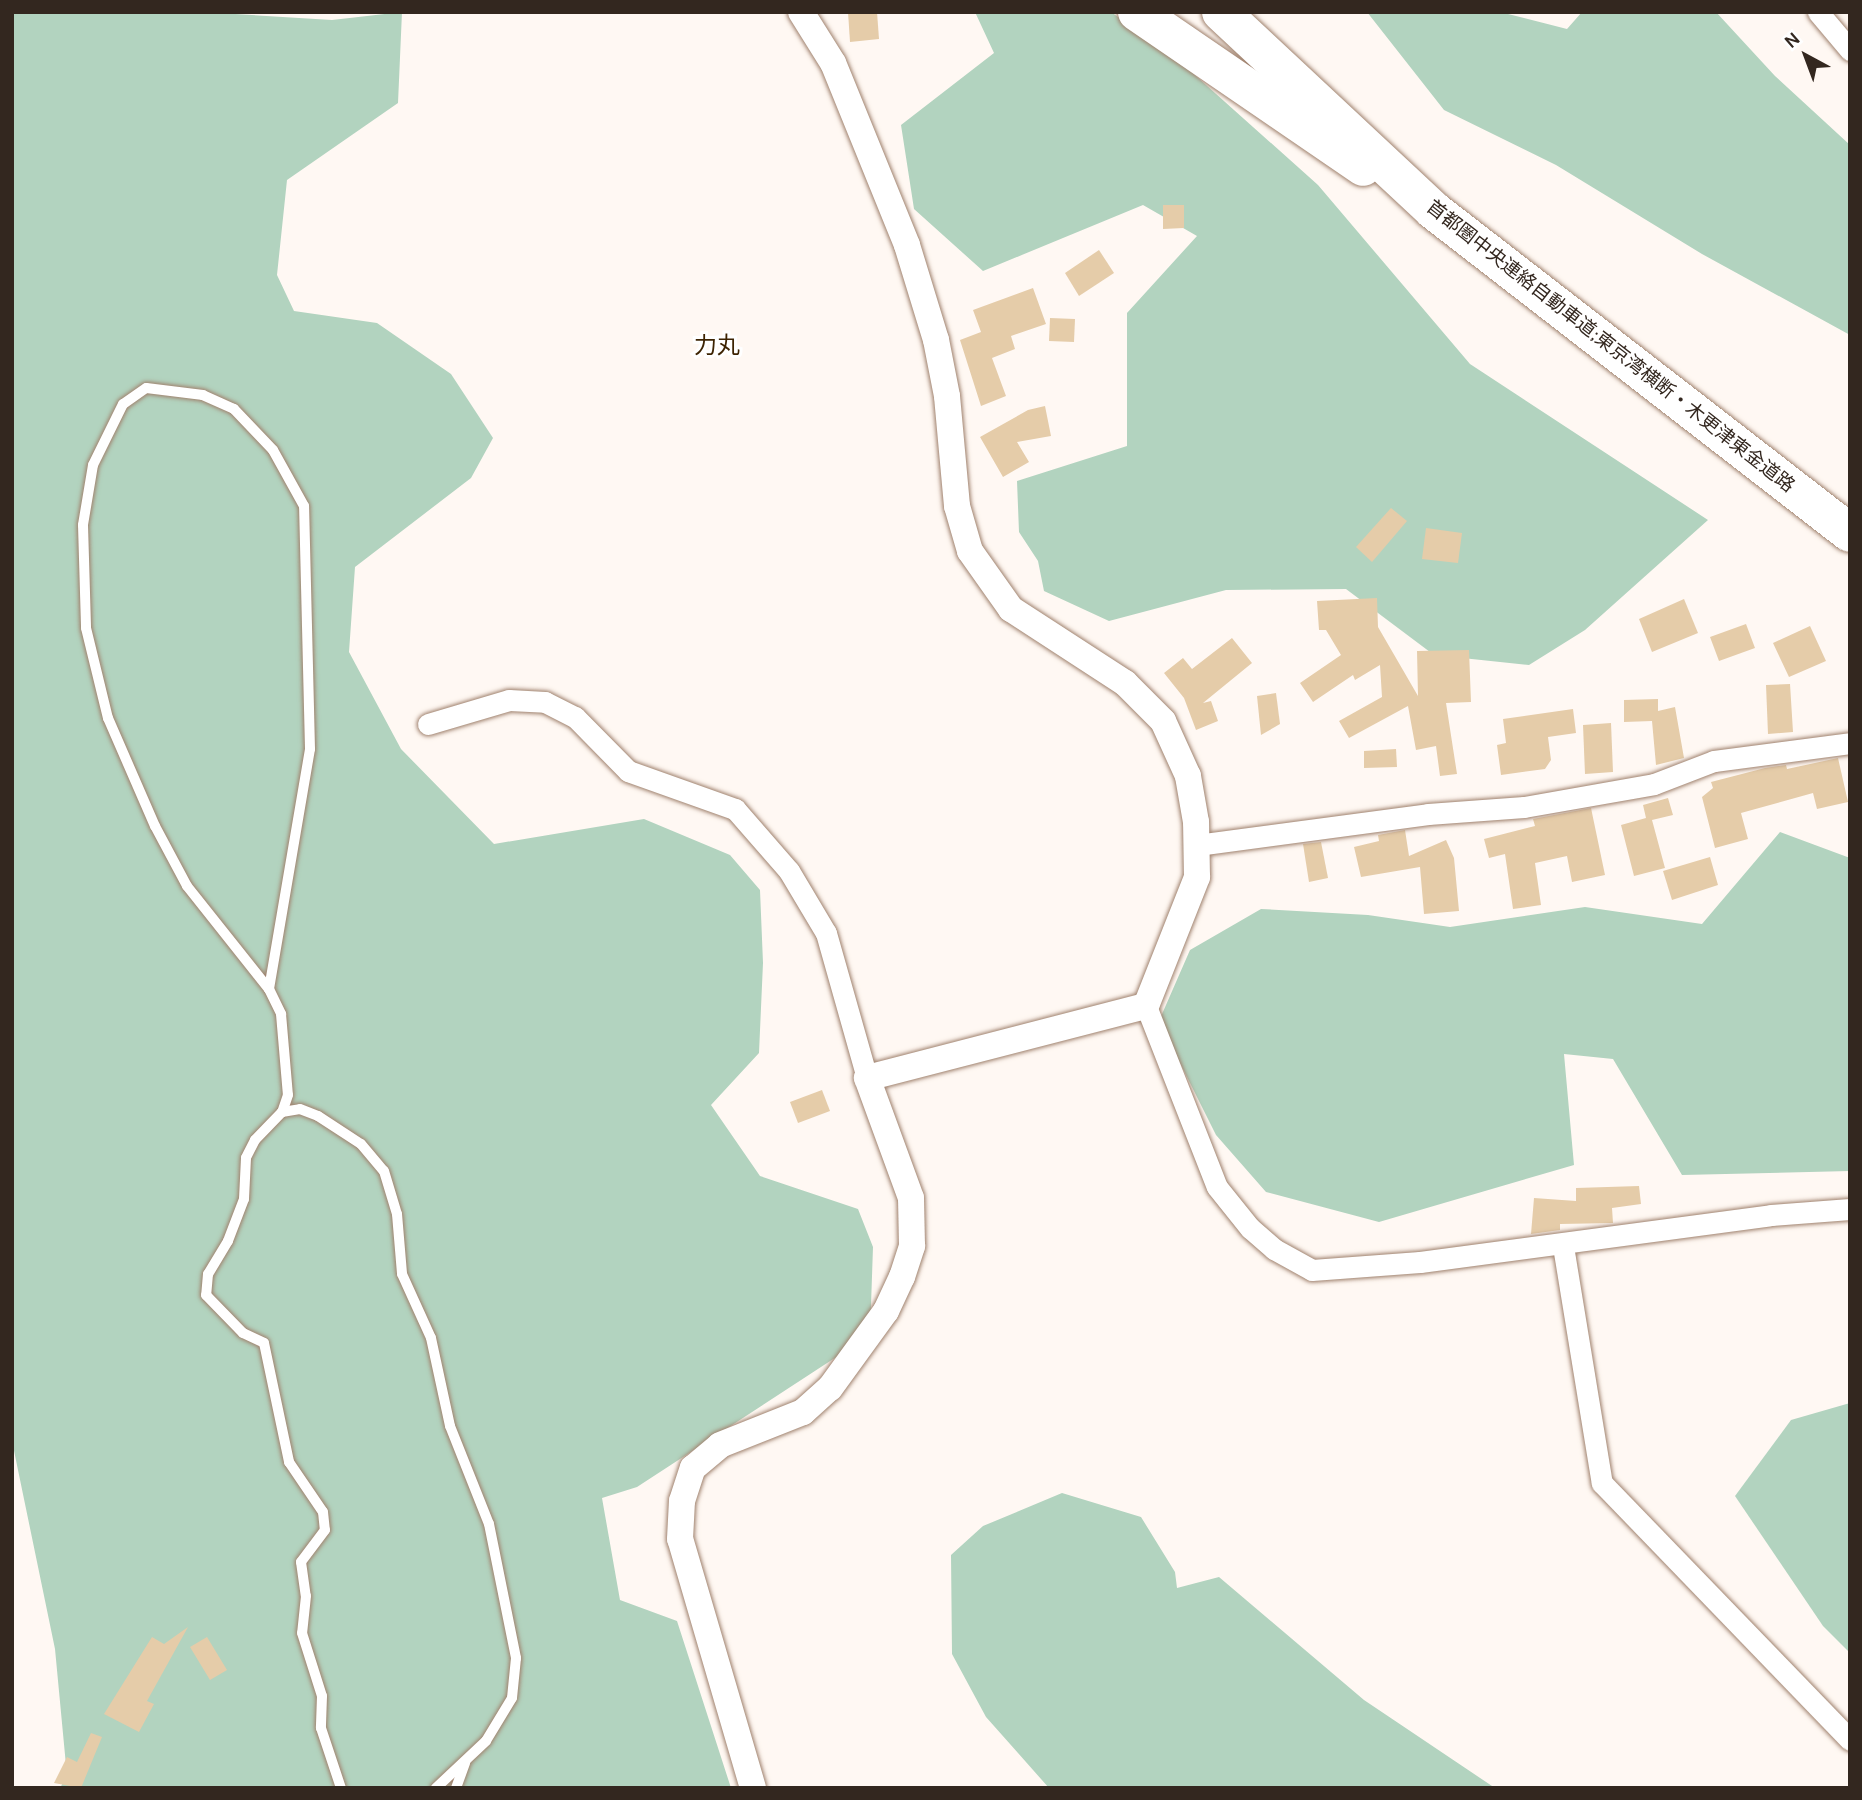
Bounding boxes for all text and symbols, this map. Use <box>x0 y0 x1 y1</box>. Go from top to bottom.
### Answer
north arrow <box>1771 21 1841 91</box>
text: N <box>1780 27 1805 53</box>
street label: 首都圏中央連絡自動車道;東京湾横断・木更津東金道路 <box>1421 196 1799 498</box>
district label: 力丸 <box>694 332 740 360</box>

